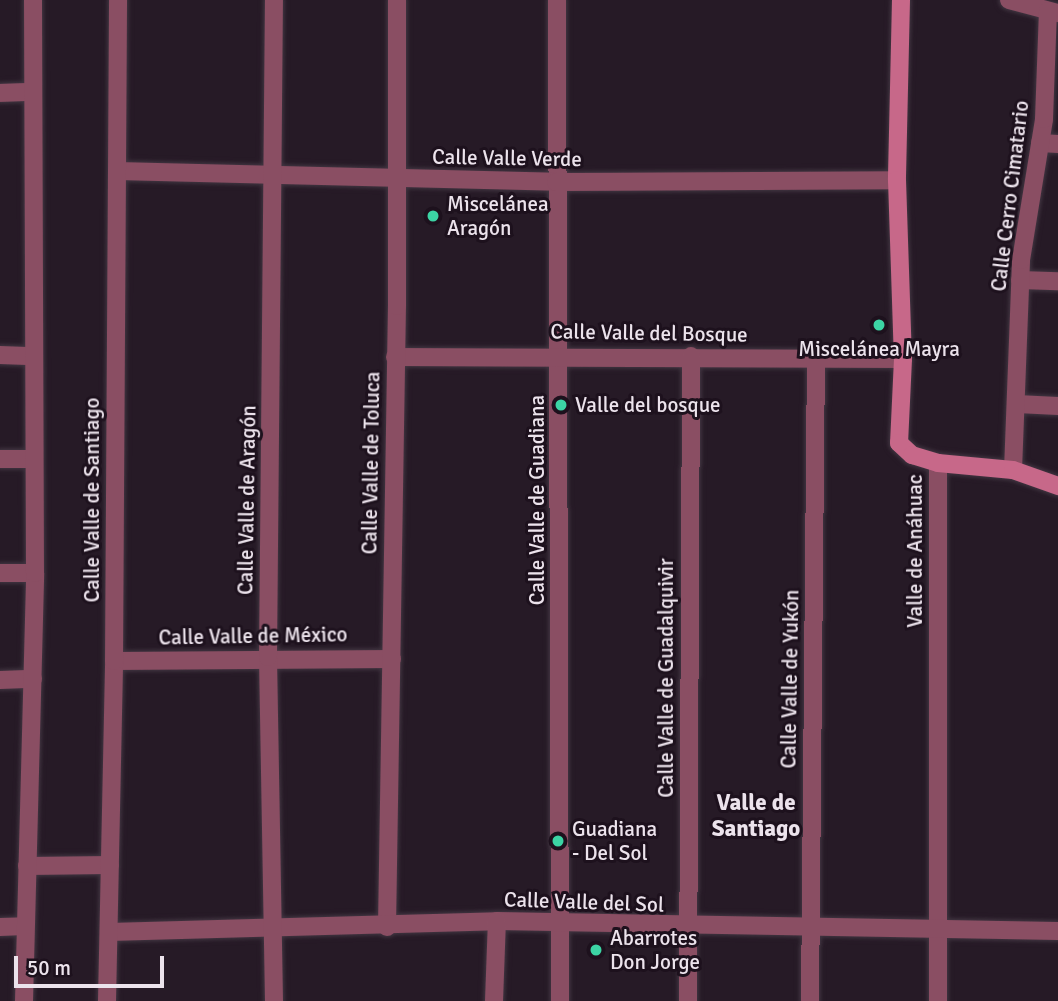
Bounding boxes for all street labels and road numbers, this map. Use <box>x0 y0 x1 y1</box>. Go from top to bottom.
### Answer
street label: Calle Cerro Cimatario <box>986 99 1034 293</box>
street label: Calle Valle Verde <box>432 144 582 172</box>
street label: Calle Valle del Bosque <box>550 319 748 347</box>
street label: Calle Valle de Toluca <box>357 371 385 555</box>
street label: Calle Valle de Guadiana <box>524 395 550 605</box>
street label: Calle Valle de Santiago <box>79 398 105 602</box>
street label: Calle Valle de Aragón <box>233 405 261 595</box>
street label: Valle de Anáhuac <box>902 474 928 628</box>
street label: Calle Valle de Guadalquivir <box>653 558 679 798</box>
street label: Calle Valle de Yukón <box>776 589 804 769</box>
street label: Calle Valle de México <box>158 622 348 650</box>
street label: Calle Valle del Sol <box>503 887 665 917</box>

